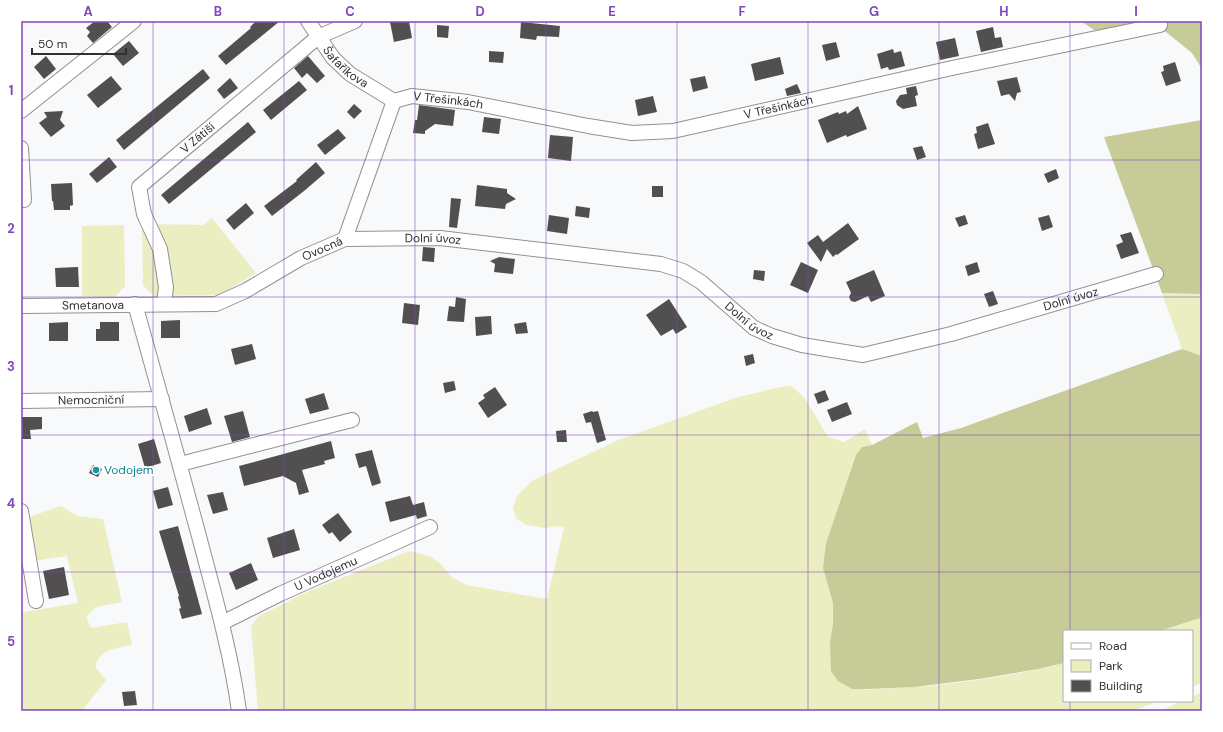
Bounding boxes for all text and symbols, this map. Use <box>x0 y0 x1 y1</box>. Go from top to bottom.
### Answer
text: A <box>83 3 93 20</box>
text: B <box>214 3 222 20</box>
text: C <box>345 3 355 20</box>
text: D <box>475 3 485 20</box>
text: E <box>608 3 616 20</box>
text: F <box>738 3 746 20</box>
text: G <box>869 3 879 20</box>
text: H <box>999 3 1009 20</box>
text: I <box>1134 3 1138 20</box>
scale bar <box>32 30 126 56</box>
text: 50 m <box>38 36 67 52</box>
street label: Šafaříkova <box>319 43 371 91</box>
text: 1 <box>9 82 13 99</box>
street label: V Třešinkách <box>412 88 485 113</box>
street label: V Třešinkách <box>742 92 815 123</box>
street label: V Zátiší <box>177 119 218 157</box>
text: 2 <box>7 220 15 237</box>
street label: Dolní úvoz <box>405 230 462 248</box>
street label: Ovocná <box>300 233 345 265</box>
street label: Dolní úvoz <box>1041 283 1100 315</box>
street label: Smetanova <box>62 297 124 314</box>
street label: Dolní úvoz <box>721 298 776 344</box>
text: 3 <box>7 358 15 375</box>
street label: Nemocniční <box>58 392 124 408</box>
place label: Vodojem <box>104 462 153 478</box>
marker: Vodojem <box>91 465 101 475</box>
text: 4 <box>7 495 15 512</box>
street label: U Vodojemu <box>292 552 360 595</box>
legend <box>1063 630 1193 702</box>
text: 5 <box>7 633 15 650</box>
text: Road <box>1099 638 1127 654</box>
text: Park <box>1099 658 1123 674</box>
text: Building <box>1099 678 1143 694</box>

